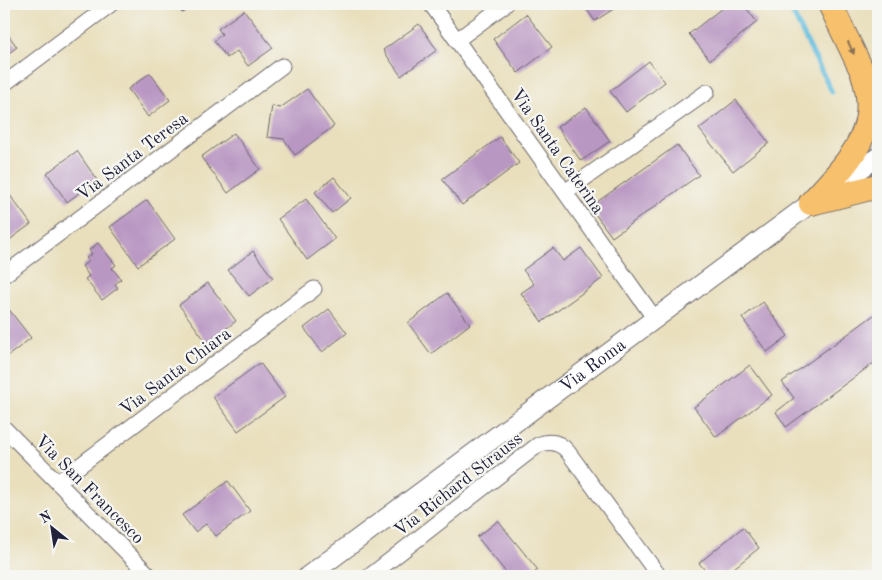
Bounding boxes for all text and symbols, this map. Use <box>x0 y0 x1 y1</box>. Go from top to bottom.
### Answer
one-way arrow <box>847 41 855 55</box>
street label: Via Santa Caterina <box>507 86 607 218</box>
street label: Via Santa Teresa <box>74 109 192 204</box>
street label: Via Santa Chiara <box>117 324 235 419</box>
street label: Via Roma <box>557 336 629 396</box>
street label: Via Richard Strauss <box>391 429 526 540</box>
street label: Via San Francesco <box>31 432 147 548</box>
north arrow <box>28 502 78 552</box>
text: N <box>38 509 54 526</box>

